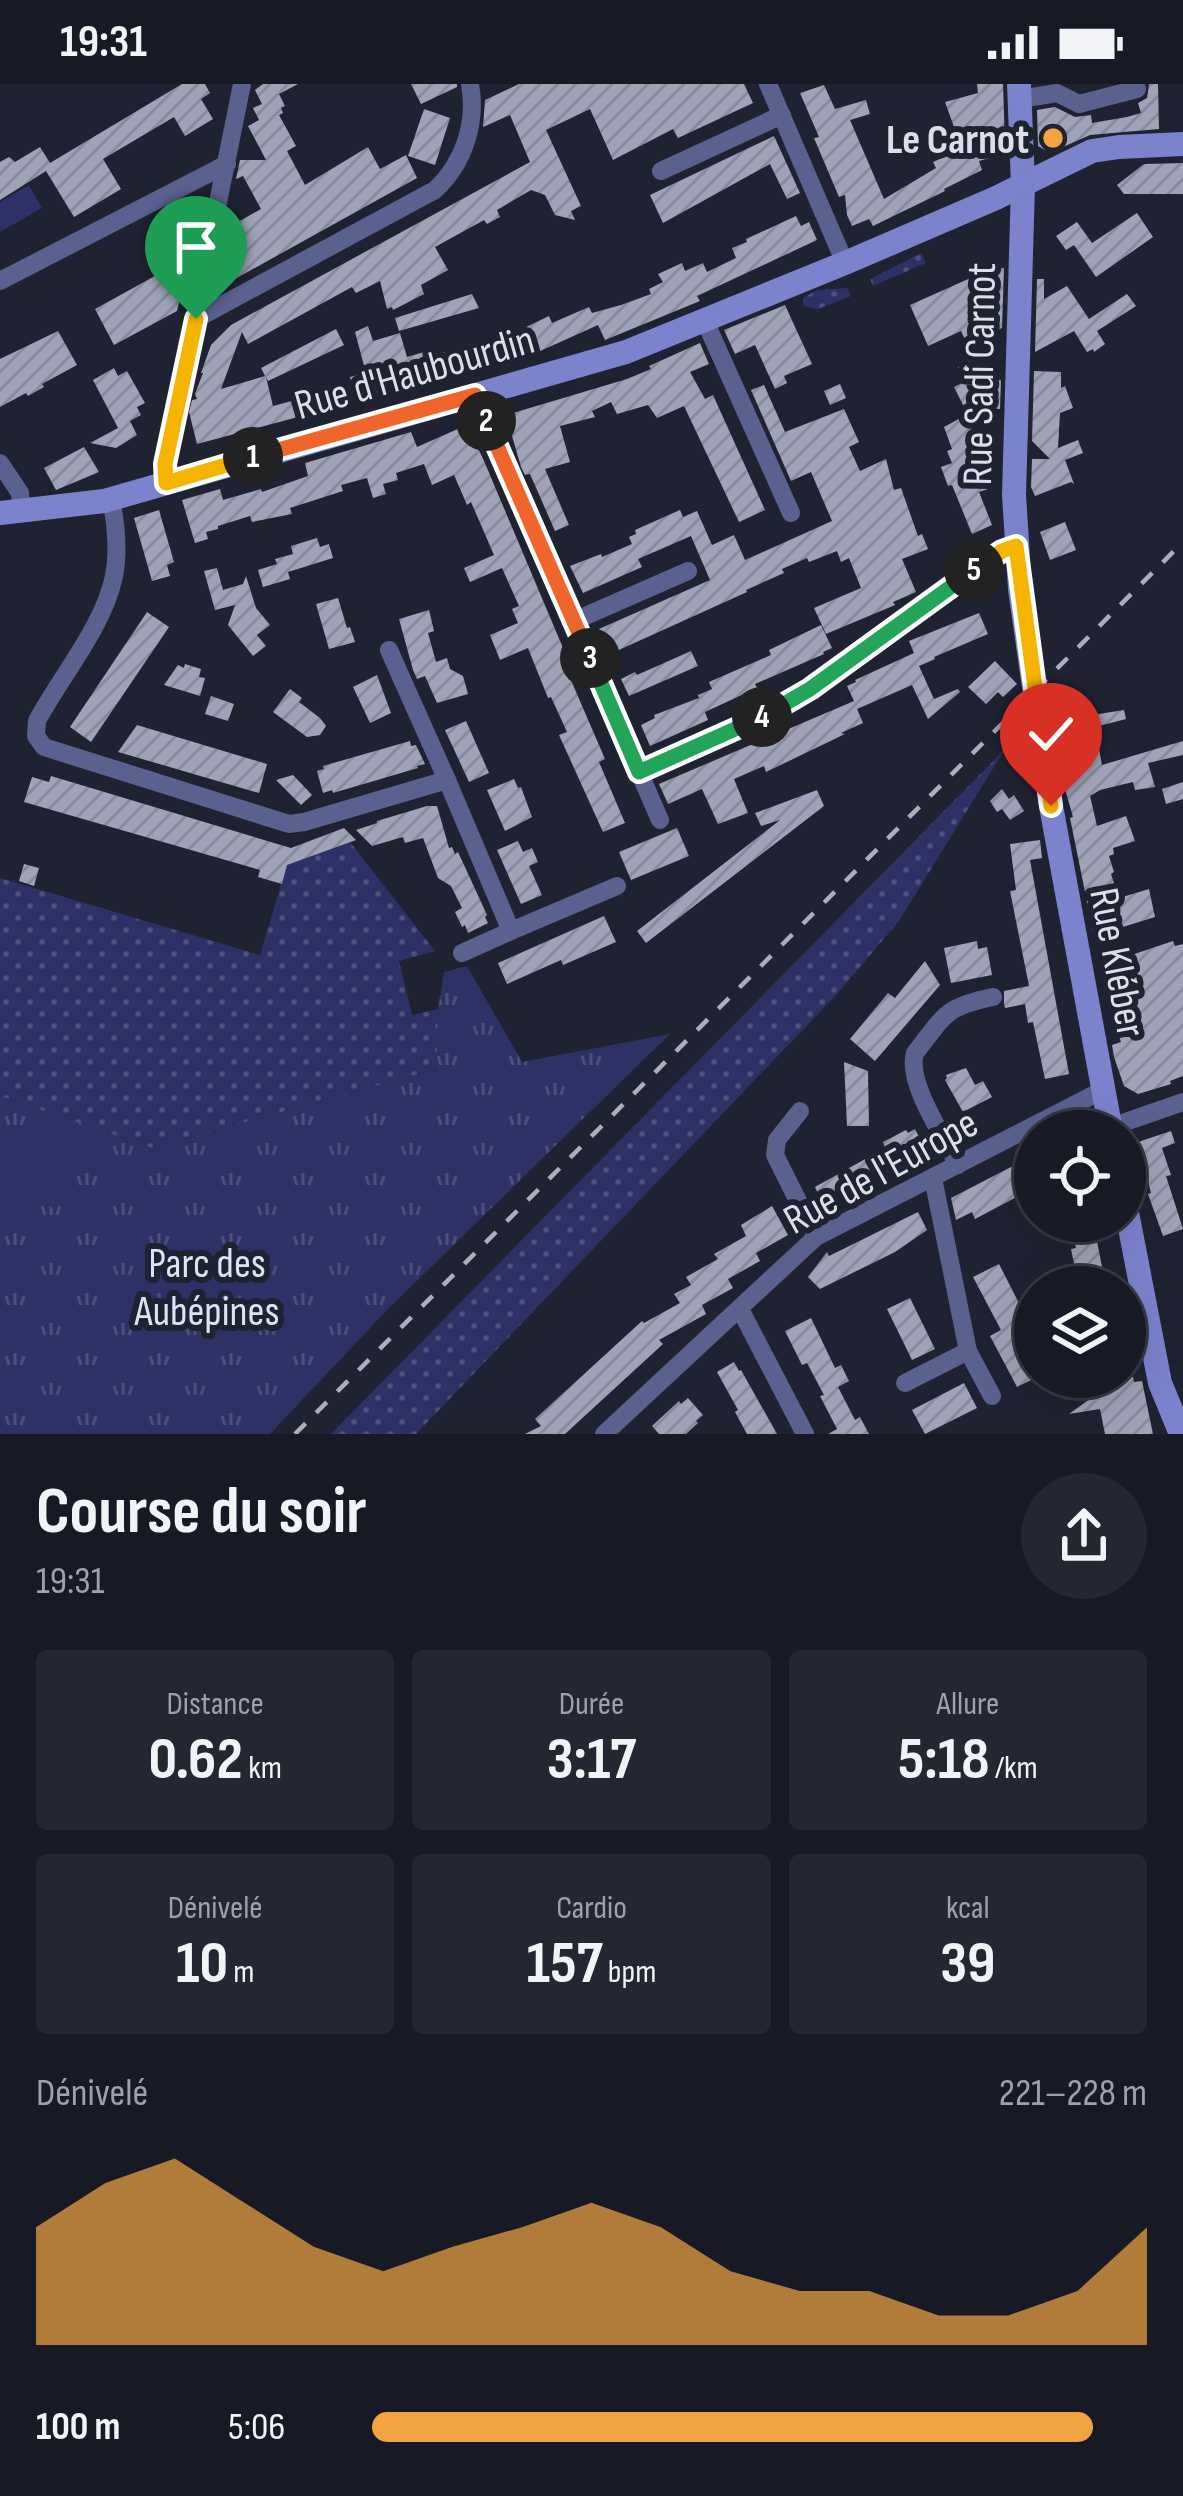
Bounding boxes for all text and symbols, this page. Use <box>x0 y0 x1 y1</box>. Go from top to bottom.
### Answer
text: 19:31 <box>60 15 147 70</box>
place label: Le Carnot <box>886 115 1029 166</box>
marker: Le Carnot <box>1040 125 1066 151</box>
pin <box>145 196 247 319</box>
icon: arrive <box>163 214 229 280</box>
street label: Rue Sadi Carnot <box>953 262 1008 486</box>
street label: Rue d'Haubourdin <box>289 315 540 432</box>
pin: 2 <box>456 391 516 451</box>
text: 2 <box>479 401 493 441</box>
pin: 1 <box>223 427 283 487</box>
text: 1 <box>247 437 259 477</box>
pin: 5 <box>944 540 1004 600</box>
text: 5 <box>967 550 981 590</box>
pin: 3 <box>560 628 620 688</box>
text: 3 <box>583 638 597 678</box>
pin <box>1000 683 1102 806</box>
pin: 4 <box>732 687 792 747</box>
text: 4 <box>754 697 770 737</box>
icon: check <box>1018 701 1084 767</box>
street label: Rue Kléber <box>1077 884 1156 1041</box>
street label: Rue de l'Europe <box>775 1098 987 1246</box>
map controls <box>1014 1110 1146 1398</box>
button: locate <box>1014 1110 1146 1242</box>
park label: Parc des Aubépines <box>134 1239 279 1338</box>
button: layers <box>1014 1266 1146 1398</box>
text: Course du soir <box>36 1473 367 1552</box>
button: share <box>1021 1473 1147 1599</box>
text: 19:31 <box>36 1558 104 1605</box>
text: Distance <box>167 1684 264 1724</box>
text: Durée <box>559 1684 624 1724</box>
text: Allure <box>936 1684 999 1724</box>
text: 0.62 <box>148 1724 243 1796</box>
text: 3:17 <box>547 1724 636 1796</box>
text: 5:18 <box>898 1724 990 1796</box>
text: km <box>243 1748 282 1788</box>
text: /km <box>990 1748 1038 1788</box>
text: Dénivelé <box>168 1888 263 1928</box>
text: Cardio <box>556 1888 627 1928</box>
text: kcal <box>946 1888 990 1928</box>
text: 10 <box>176 1928 228 2000</box>
text: 157 <box>527 1928 603 2000</box>
text: 39 <box>940 1928 995 2000</box>
text: m <box>228 1952 254 1992</box>
text: bpm <box>603 1952 656 1992</box>
text: Dénivelé <box>36 2070 148 2117</box>
text: 221–228 m <box>999 2070 1147 2117</box>
text: 100 m <box>36 2404 120 2451</box>
text: 5:06 <box>228 2404 285 2451</box>

